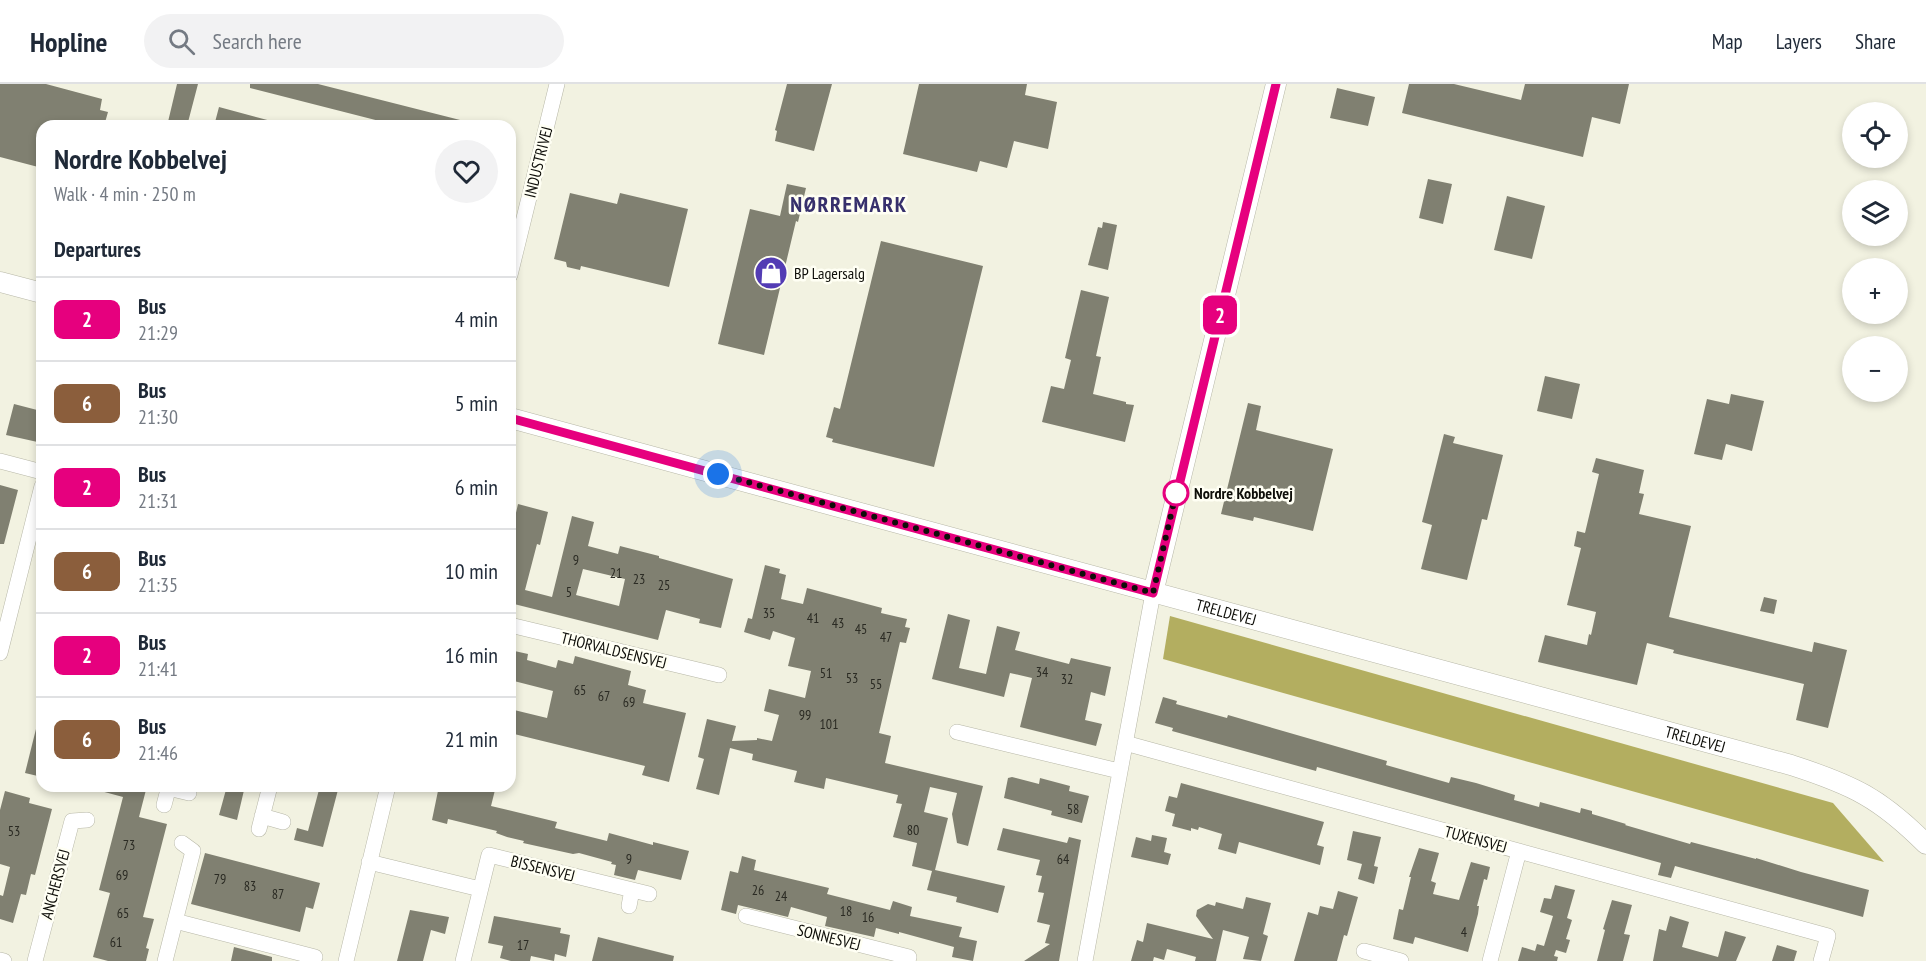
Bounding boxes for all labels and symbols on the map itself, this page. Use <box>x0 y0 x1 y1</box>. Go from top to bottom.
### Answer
street label: INDUSTRIVEJ <box>520 124 556 200</box>
district label: NØRREMARK <box>790 190 908 218</box>
shop icon: BP Lagersalg <box>753 255 789 291</box>
place label: BP Lagersalg <box>794 263 865 283</box>
line badge: 2 <box>1200 296 1240 334</box>
your location <box>703 459 733 489</box>
marker: Nordre Kobbelvej <box>1163 480 1189 506</box>
place label: Nordre Kobbelvej <box>1194 483 1293 503</box>
house number: 9 <box>573 551 579 569</box>
house number: 21 <box>610 564 622 582</box>
house number: 23 <box>633 570 645 588</box>
house number: 25 <box>658 576 670 594</box>
house number: 5 <box>566 583 572 601</box>
street label: TRELDEVEJ <box>1194 594 1259 630</box>
house number: 35 <box>763 604 775 622</box>
house number: 41 <box>807 609 819 627</box>
house number: 43 <box>832 614 844 632</box>
house number: 45 <box>855 620 867 638</box>
street label: THORVALDSENSVEJ <box>559 627 669 673</box>
house number: 47 <box>880 628 892 646</box>
house number: 34 <box>1036 663 1049 681</box>
house number: 51 <box>820 664 832 682</box>
house number: 53 <box>846 669 858 687</box>
house number: 32 <box>1061 670 1073 688</box>
house number: 55 <box>870 675 882 693</box>
house number: 65 <box>574 681 586 699</box>
house number: 67 <box>598 687 610 705</box>
house number: 69 <box>623 693 635 711</box>
house number: 99 <box>799 706 811 724</box>
house number: 101 <box>820 715 838 733</box>
street label: TRELDEVEJ <box>1663 721 1728 757</box>
house number: 58 <box>1067 800 1079 818</box>
house number: 80 <box>907 821 919 839</box>
street label: TUXENSVEJ <box>1443 821 1509 857</box>
house number: 53 <box>8 822 20 840</box>
house number: 73 <box>123 836 135 854</box>
street label: ANCHERSVEJ <box>36 847 74 921</box>
street label: BISSENSVEJ <box>509 850 577 886</box>
house number: 9 <box>626 850 632 868</box>
house number: 64 <box>1057 850 1070 868</box>
house number: 69 <box>116 866 128 884</box>
house number: 79 <box>214 870 226 888</box>
house number: 83 <box>244 877 256 895</box>
house number: 26 <box>752 881 764 899</box>
house number: 87 <box>272 885 284 903</box>
house number: 24 <box>775 887 788 905</box>
house number: 18 <box>840 902 852 920</box>
house number: 65 <box>117 904 129 922</box>
house number: 16 <box>862 908 874 926</box>
street label: SONNESVEJ <box>795 919 863 955</box>
house number: 4 <box>1461 923 1468 941</box>
house number: 61 <box>110 933 122 951</box>
house number: 17 <box>517 936 529 954</box>

